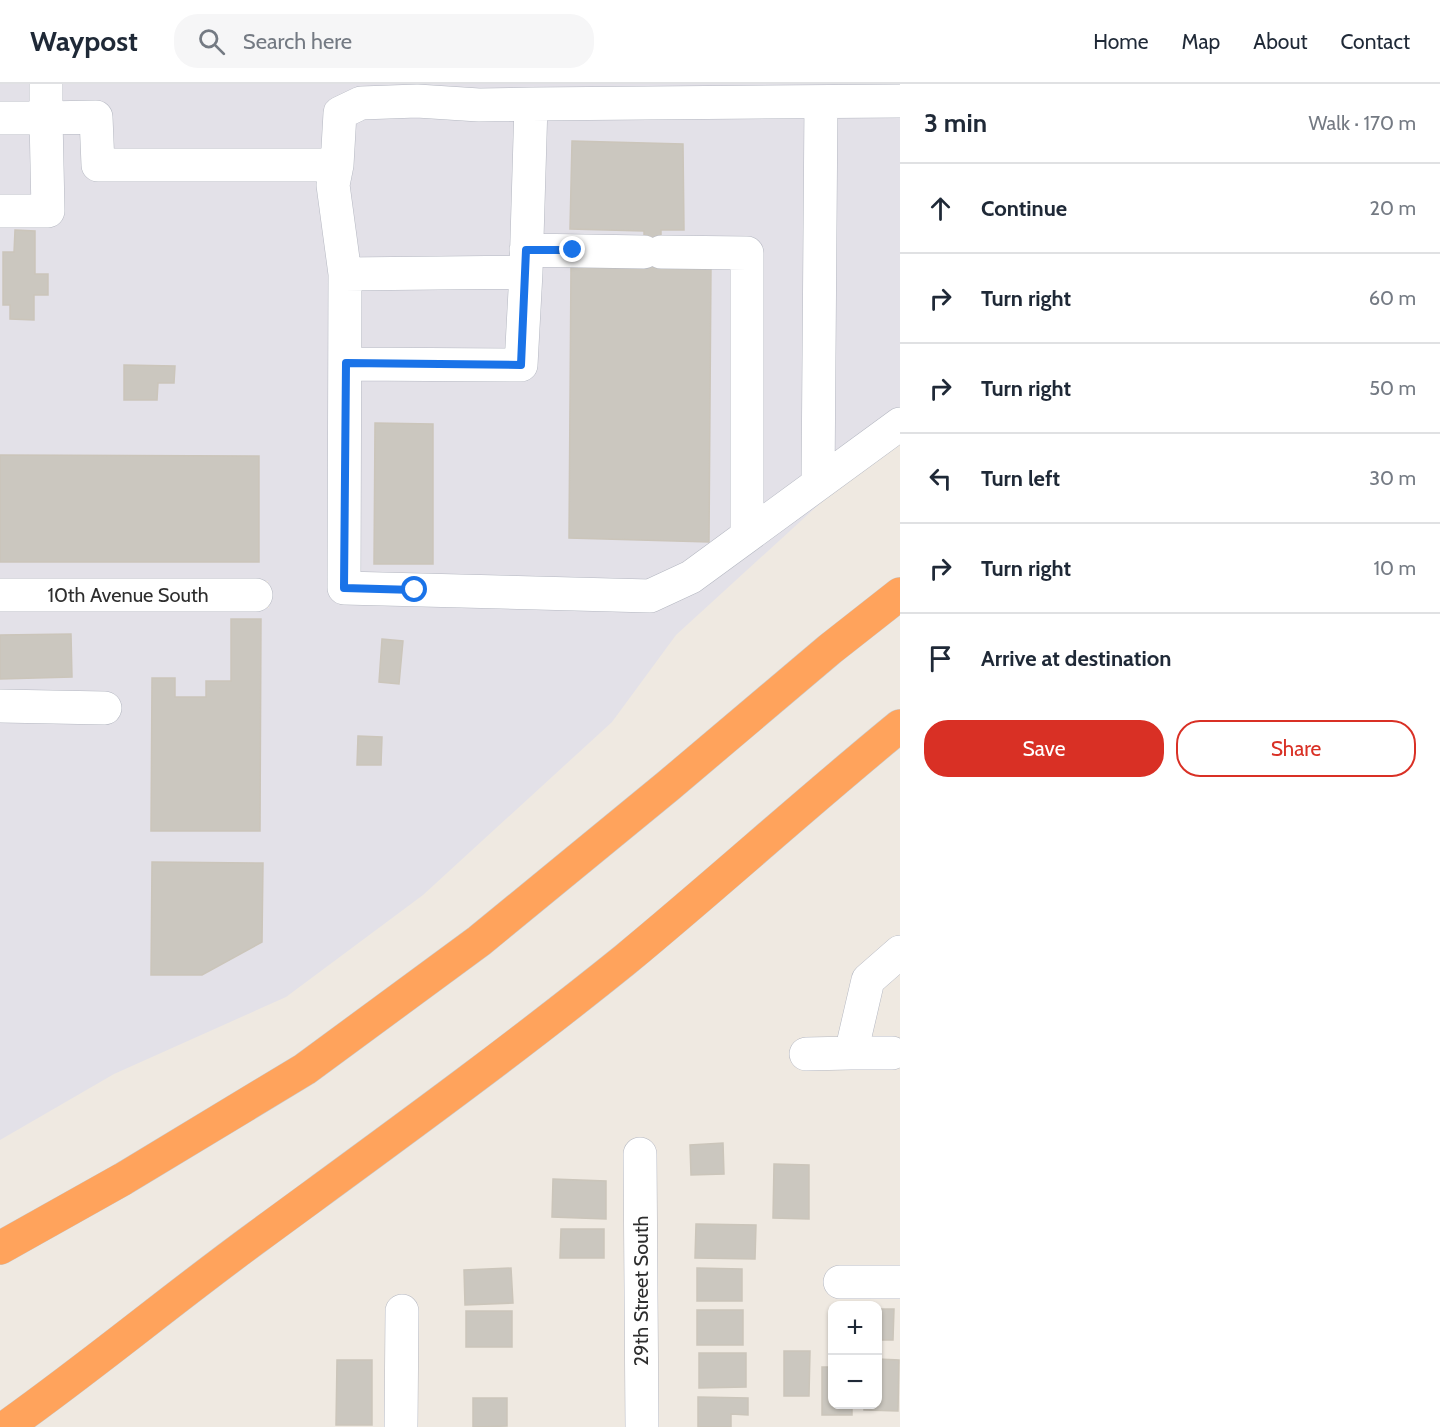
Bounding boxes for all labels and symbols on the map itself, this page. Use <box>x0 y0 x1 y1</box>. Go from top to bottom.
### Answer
route end <box>559 236 585 262</box>
route start <box>401 576 427 602</box>
street label: 10th Avenue South <box>47 583 209 607</box>
street label: 29th Street South <box>629 1216 653 1366</box>

